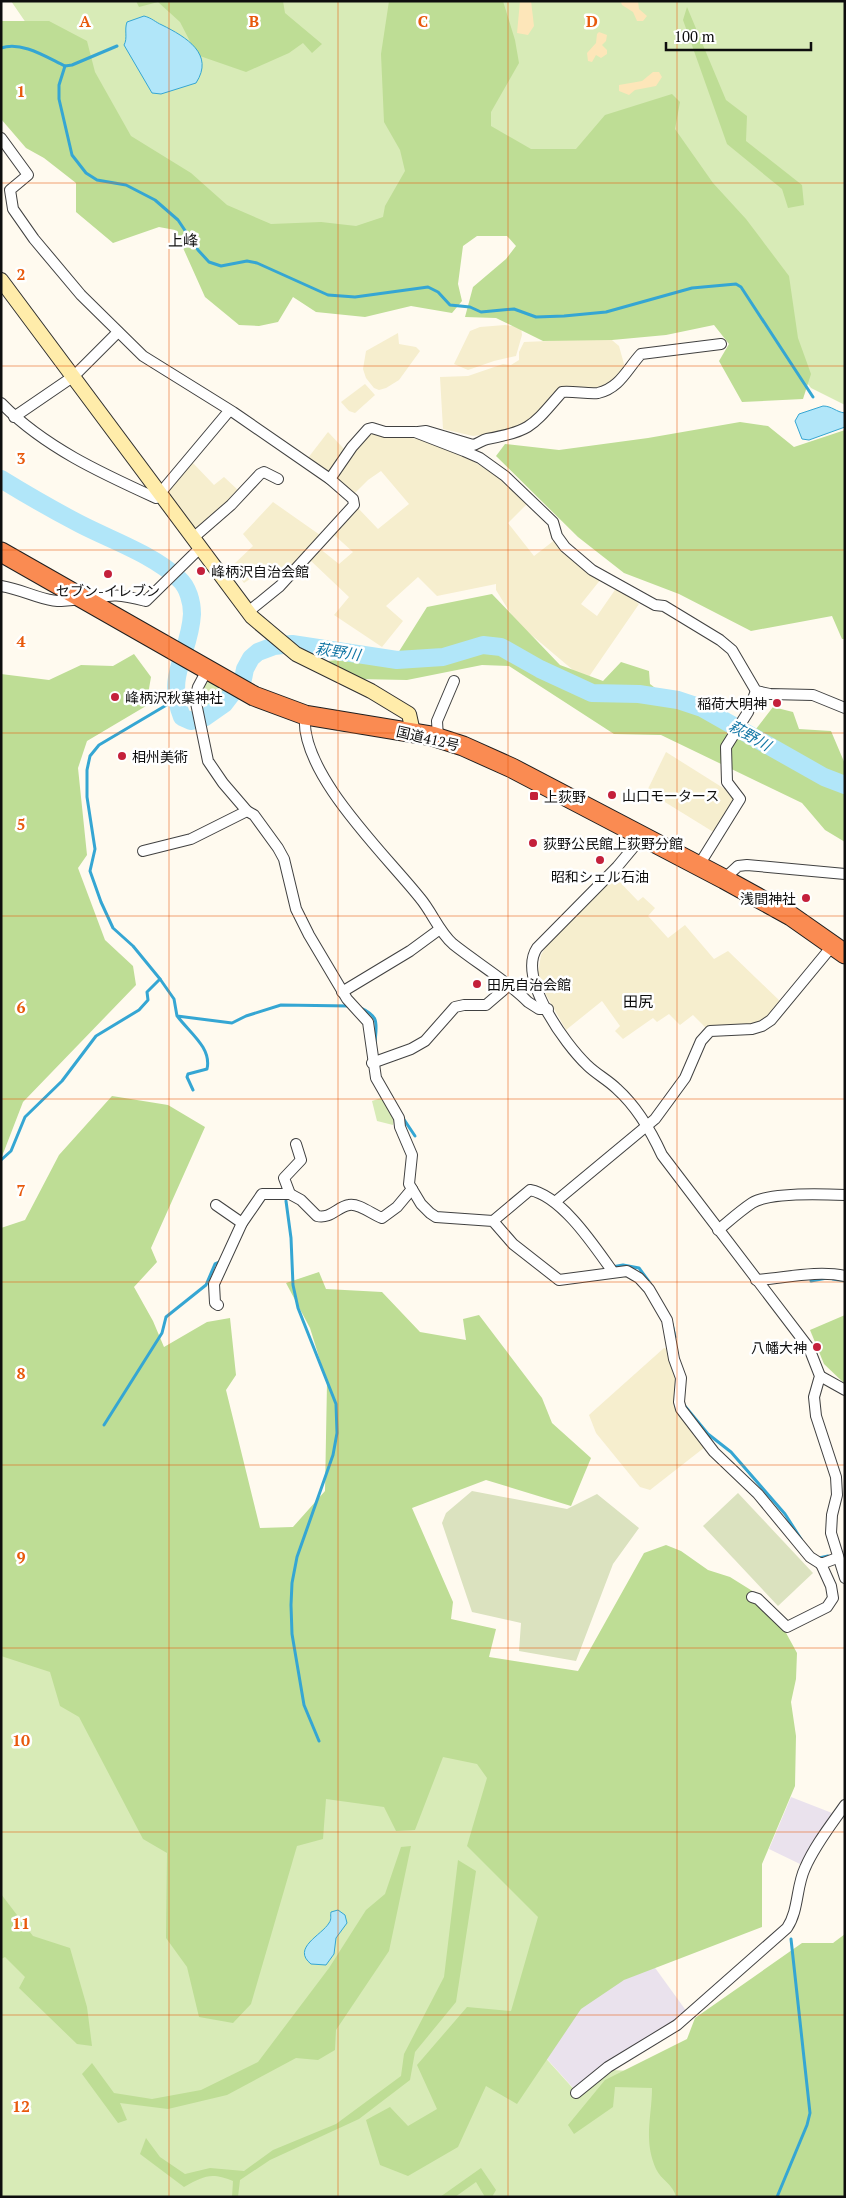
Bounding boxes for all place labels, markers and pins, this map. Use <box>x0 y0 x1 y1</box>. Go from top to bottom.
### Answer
place label: 峰柄沢自治会館 <box>211 562 309 581</box>
marker: 峰柄沢自治会館 <box>195 565 207 577</box>
marker: セブン-イレブン <box>102 568 114 580</box>
place label: セブン-イレブン <box>56 581 160 600</box>
place label: 峰柄沢秋葉神社 <box>125 688 223 707</box>
marker: 峰柄沢秋葉神社 <box>109 691 121 703</box>
place label: 稲荷大明神 <box>697 694 767 713</box>
marker: 稲荷大明神 <box>771 697 783 709</box>
place label: 相州美術 <box>132 747 188 766</box>
marker: 相州美術 <box>116 750 128 762</box>
place label: 山口モータース <box>622 786 719 805</box>
place label: 上荻野 <box>544 787 586 806</box>
marker: 山口モータース <box>606 789 618 801</box>
marker: 上荻野 <box>528 790 540 802</box>
place label: 荻野公民館上荻野分館 <box>543 834 683 853</box>
marker: 荻野公民館上荻野分館 <box>527 837 539 849</box>
marker: 昭和シェル石油 <box>594 854 606 866</box>
place label: 昭和シェル石油 <box>551 867 649 886</box>
place label: 浅間神社 <box>740 889 796 908</box>
marker: 浅間神社 <box>800 892 812 904</box>
place label: 田尻自治会館 <box>487 975 571 994</box>
marker: 田尻自治会館 <box>471 978 483 990</box>
place label: 八幡大神 <box>751 1338 807 1357</box>
marker: 八幡大神 <box>811 1341 823 1353</box>

